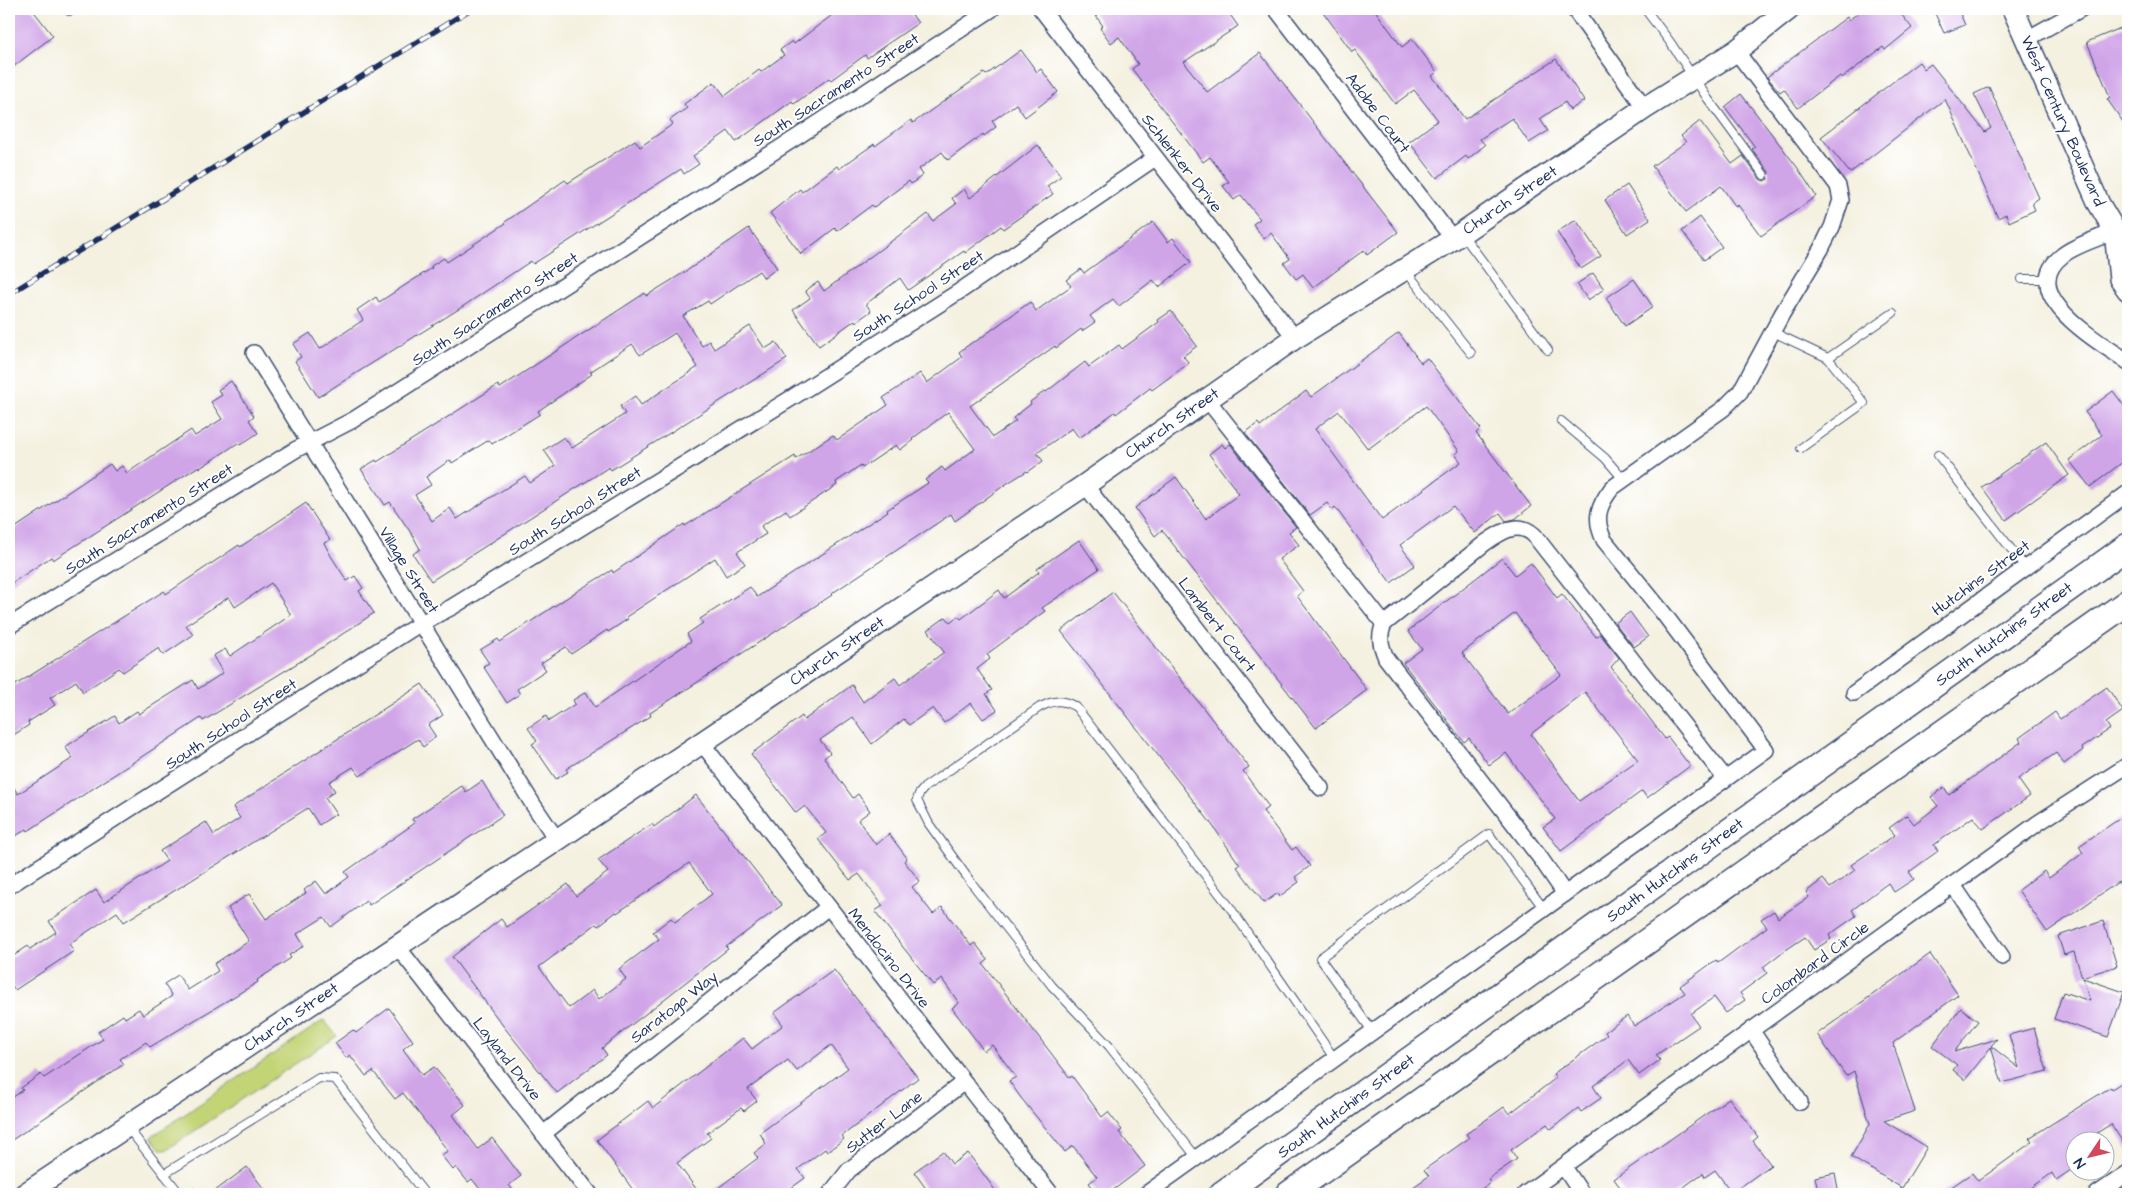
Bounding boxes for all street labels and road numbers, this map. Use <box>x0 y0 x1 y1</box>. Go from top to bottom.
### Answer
street label: South Sacramento Street <box>749 28 924 152</box>
street label: West Century Boulevard <box>2015 32 2111 210</box>
street label: Adobe Court <box>1341 68 1416 158</box>
street label: Schlenker Drive <box>1136 109 1228 217</box>
street label: Church Street <box>1458 160 1562 240</box>
street label: South School Street <box>848 245 989 347</box>
street label: South Sacramento Street <box>408 247 583 371</box>
street label: Church Street <box>1121 382 1224 464</box>
street label: South Sacramento Street <box>61 458 238 580</box>
street label: South School Street <box>504 461 646 561</box>
street label: Village Street <box>373 522 445 618</box>
street label: Hutchins Street <box>1927 535 2035 621</box>
street label: Lambert Court <box>1173 573 1261 677</box>
street label: South Hutchins Street <box>1931 576 2078 691</box>
street label: Church Street <box>785 611 889 691</box>
street label: South School Street <box>161 673 302 775</box>
street label: South Hutchins Street <box>1602 812 1749 927</box>
street label: Mendocino Drive <box>843 903 935 1013</box>
street label: Colombard Circle <box>1756 916 1874 1010</box>
street label: Saratoga Way <box>626 966 723 1049</box>
street label: Church Street <box>239 977 343 1057</box>
street label: Layland Drive <box>467 1013 547 1106</box>
street label: South Hutchins Street <box>1273 1048 1420 1163</box>
street label: Sutter Lane <box>841 1086 927 1158</box>

